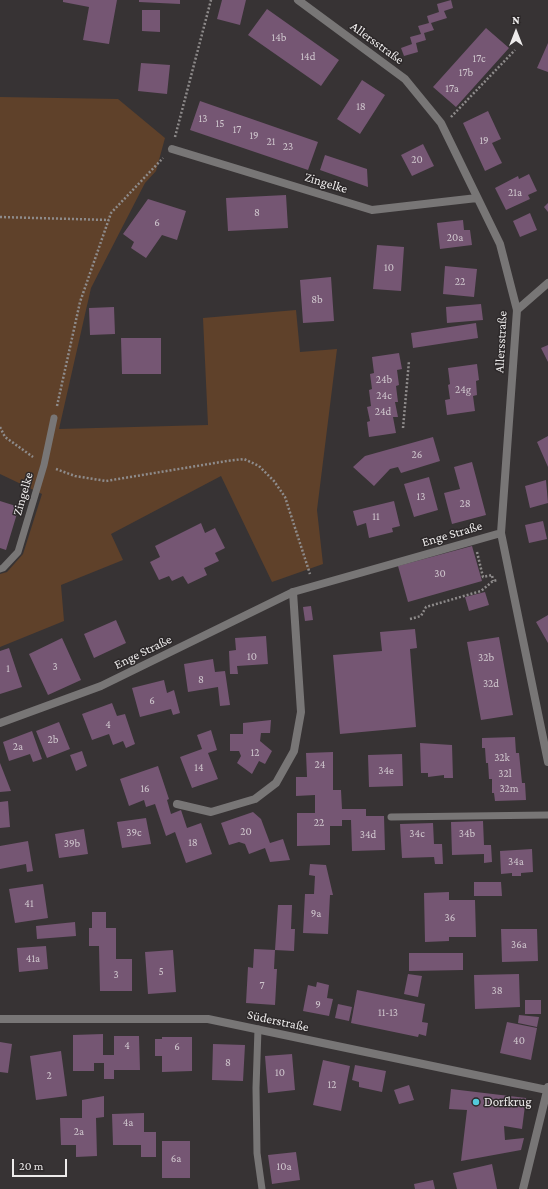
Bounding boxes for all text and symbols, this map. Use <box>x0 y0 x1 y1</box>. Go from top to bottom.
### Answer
north arrow <box>496 12 536 52</box>
text: N <box>512 14 520 26</box>
street label: Allersstraße <box>347 18 407 68</box>
house number: 14b <box>272 31 286 45</box>
house number: 14d <box>300 50 316 64</box>
house number: 17c <box>472 52 486 66</box>
house number: 17b <box>459 66 473 80</box>
house number: 17a <box>445 82 459 96</box>
house number: 18 <box>356 100 366 114</box>
house number: 13 <box>199 112 207 126</box>
house number: 15 <box>216 117 224 131</box>
house number: 17 <box>233 123 241 137</box>
house number: 19 <box>249 129 259 143</box>
house number: 19 <box>479 134 489 148</box>
house number: 21 <box>267 135 275 149</box>
house number: 23 <box>283 140 293 154</box>
house number: 20 <box>411 153 423 167</box>
street label: Zingelke <box>303 169 349 197</box>
house number: 21a <box>508 186 522 200</box>
house number: 8 <box>254 206 260 220</box>
house number: 6 <box>154 216 160 230</box>
house number: 20a <box>447 231 463 245</box>
house number: 10 <box>384 261 394 275</box>
house number: 22 <box>455 275 465 289</box>
house number: 8b <box>311 293 323 307</box>
street label: Allersstraße <box>492 310 510 374</box>
house number: 24b <box>376 373 392 387</box>
house number: 24g <box>455 383 471 397</box>
house number: 24c <box>376 389 392 403</box>
house number: 24d <box>375 405 391 419</box>
house number: 26 <box>412 448 422 462</box>
street label: Zingelke <box>9 471 37 517</box>
house number: 13 <box>417 490 425 504</box>
house number: 28 <box>459 497 471 511</box>
house number: 11 <box>372 510 380 524</box>
street label: Enge Straße <box>420 518 484 550</box>
house number: 30 <box>434 567 446 581</box>
street label: Enge Straße <box>112 631 174 673</box>
house number: 10 <box>247 650 257 664</box>
house number: 32b <box>478 651 494 665</box>
house number: 3 <box>52 660 58 674</box>
house number: 1 <box>6 662 10 676</box>
house number: 8 <box>198 673 204 687</box>
house number: 32d <box>483 677 499 691</box>
house number: 6 <box>149 694 155 708</box>
house number: 4 <box>105 718 111 732</box>
house number: 2b <box>48 733 58 747</box>
house number: 2a <box>13 740 23 754</box>
house number: 12 <box>251 746 259 760</box>
house number: 32k <box>494 751 510 765</box>
house number: 24 <box>315 758 325 772</box>
house number: 14 <box>194 761 204 775</box>
house number: 34e <box>378 764 394 778</box>
house number: 32l <box>498 767 512 781</box>
house number: 16 <box>140 782 150 796</box>
house number: 32m <box>499 782 519 796</box>
house number: 22 <box>314 816 324 830</box>
house number: 20 <box>240 825 252 839</box>
house number: 39c <box>126 826 142 840</box>
house number: 34c <box>409 827 425 841</box>
house number: 34b <box>459 827 475 841</box>
house number: 34d <box>360 828 376 842</box>
house number: 18 <box>188 836 198 850</box>
house number: 39b <box>64 837 80 851</box>
house number: 34a <box>508 855 524 869</box>
house number: 41 <box>24 897 34 911</box>
house number: 9a <box>311 907 321 921</box>
house number: 36 <box>445 911 455 925</box>
house number: 36a <box>511 938 527 952</box>
house number: 41a <box>26 952 40 966</box>
house number: 5 <box>158 965 164 979</box>
house number: 3 <box>113 968 119 982</box>
house number: 7 <box>259 979 265 993</box>
house number: 38 <box>491 984 503 998</box>
house number: 9 <box>315 998 321 1012</box>
house number: 11-13 <box>378 1006 398 1020</box>
street label: Süderstraße <box>246 1007 310 1035</box>
house number: 40 <box>513 1034 525 1048</box>
house number: 4 <box>124 1039 130 1053</box>
house number: 6 <box>174 1040 180 1054</box>
house number: 8 <box>225 1056 231 1070</box>
house number: 10 <box>275 1066 285 1080</box>
house number: 2 <box>46 1069 52 1083</box>
house number: 12 <box>328 1078 336 1092</box>
place label: Dorfkrug <box>484 1094 532 1110</box>
marker: Dorfkrug <box>471 1097 481 1107</box>
house number: 4a <box>123 1116 133 1130</box>
house number: 2a <box>74 1125 84 1139</box>
scale bar <box>14 1151 69 1177</box>
house number: 6a <box>171 1152 181 1166</box>
text: 20 m <box>19 1159 43 1173</box>
house number: 10a <box>277 1160 291 1174</box>

